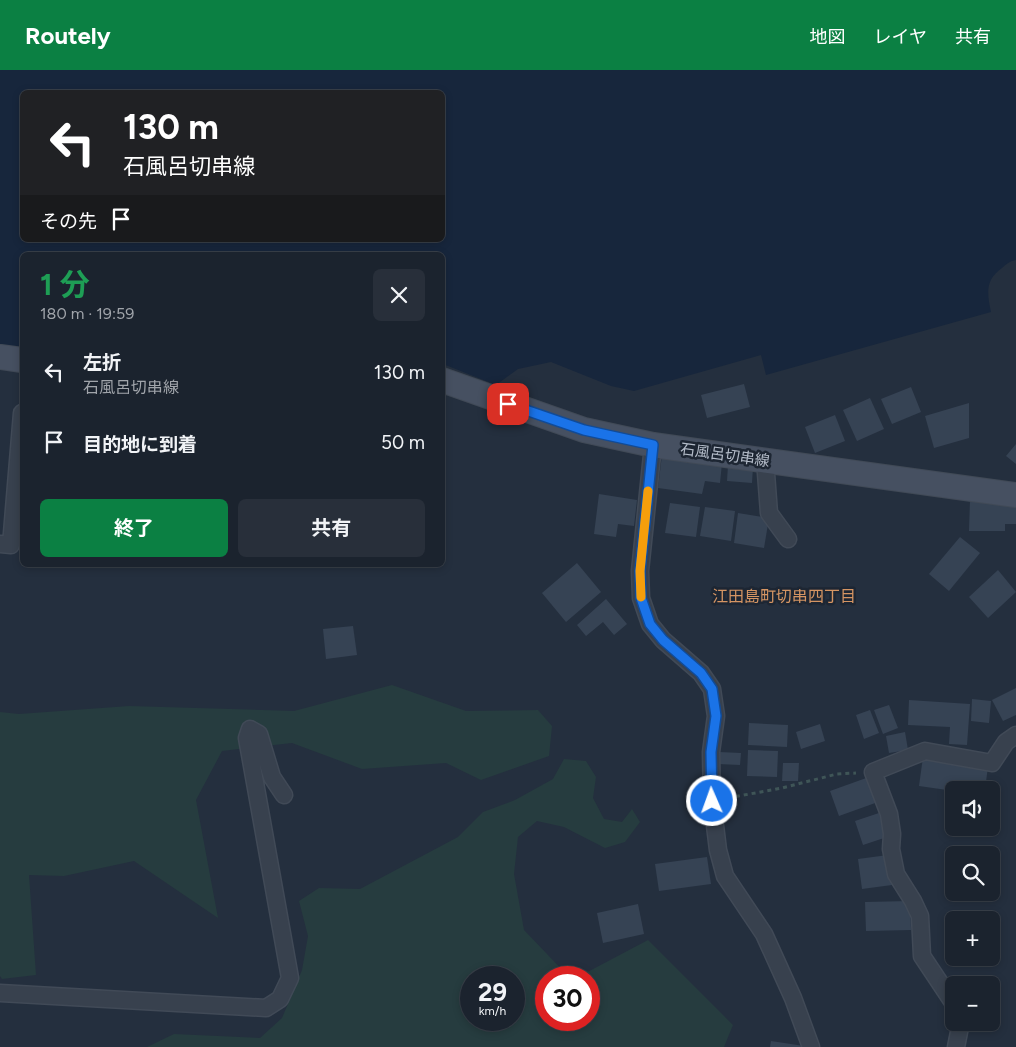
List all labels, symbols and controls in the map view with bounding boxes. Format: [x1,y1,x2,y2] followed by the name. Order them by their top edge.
[25,21,111,50] text: Routely
[810,26,846,48] text: 地図
[874,26,927,48] text: レイヤ
[955,26,991,48] text: 共有
[123,106,219,148] text: 130 m
[40,110,105,175] icon: left
[123,153,255,180] text: 石風呂切串線
[107,205,135,233] icon: arrive
[40,210,97,233] text: その先
[40,266,90,303] text: 1 分
[373,269,425,321] button: close
[40,304,134,323] text: 180 m · 19:59
[83,351,121,374] text: 左折
[40,358,68,386] icon: left
[374,361,425,384] text: 130 m
[83,378,179,397] text: 石風呂切串線
[487,383,529,425] pin
[494,390,522,418] icon: arrive
[40,428,68,456] icon: arrive
[381,431,425,454] text: 50 m
[83,433,197,456] text: 目的地に到着
[679,440,771,470] street label: 石風呂切串線
[40,499,228,557] button: 終了
[238,499,425,557] button: 共有
[712,587,856,606] district label: 江田島町切串四丁目
[685,774,737,826] position arrow
[945,781,1000,1031] map controls
[945,781,1000,836] button: sound
[945,846,1000,901] button: search
[945,911,1000,966] button: +
[535,966,600,1031] speed limit sign: 30
[945,976,1000,1031] button: −
[478,977,507,1007] text: 29
[479,1004,506,1018] text: km/h

